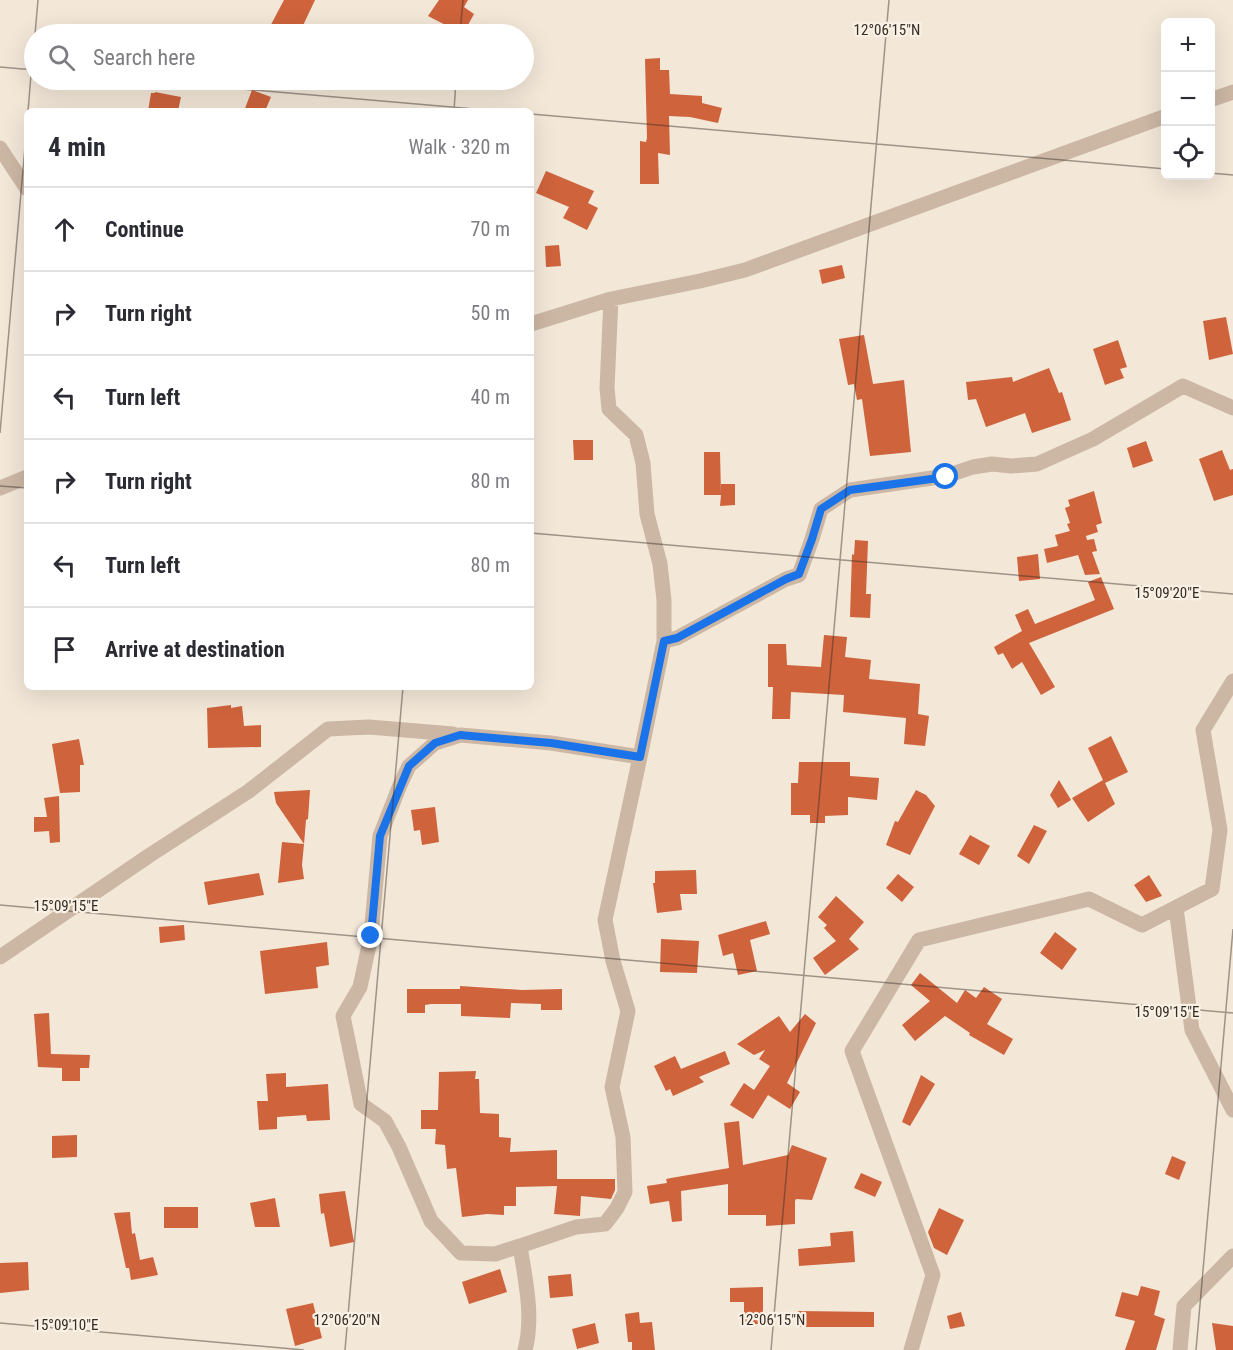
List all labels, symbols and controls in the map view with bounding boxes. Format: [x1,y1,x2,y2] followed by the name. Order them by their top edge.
[1161,18,1215,180] map controls
[1161,18,1215,72] button: +
[854,21,920,39] text: 12°06'15"N
[24,24,534,90] search box
[45,41,78,74] icon: search
[93,45,195,70] text: Search here
[1161,72,1215,126] button: −
[1161,126,1215,180] button: locate
[48,132,106,162] text: 4 min
[409,135,510,159] text: Walk · 320 m
[48,213,81,246] icon: ahead
[105,217,184,242] text: Continue
[471,217,510,241] text: 70 m
[48,297,81,330] icon: right
[105,301,192,326] text: Turn right
[471,301,510,325] text: 50 m
[48,381,81,414] icon: left
[105,385,180,410] text: Turn left
[471,385,510,409] text: 40 m
[932,463,958,489] route start
[48,465,81,498] icon: right
[105,469,192,494] text: Turn right
[471,469,510,493] text: 80 m
[48,549,81,582] icon: left
[105,553,180,578] text: Turn left
[471,553,510,577] text: 80 m
[1135,584,1199,602] text: 15°09'20"E
[48,633,81,666] icon: arrive
[105,637,285,662] text: Arrive at destination
[34,897,98,915] text: 15°09'15"E
[357,922,383,948] route end
[1135,1003,1199,1021] text: 15°09'15"E
[314,1311,380,1329] text: 12°06'20"N
[739,1311,805,1329] text: 12°06'15"N
[34,1316,98,1334] text: 15°09'10"E

